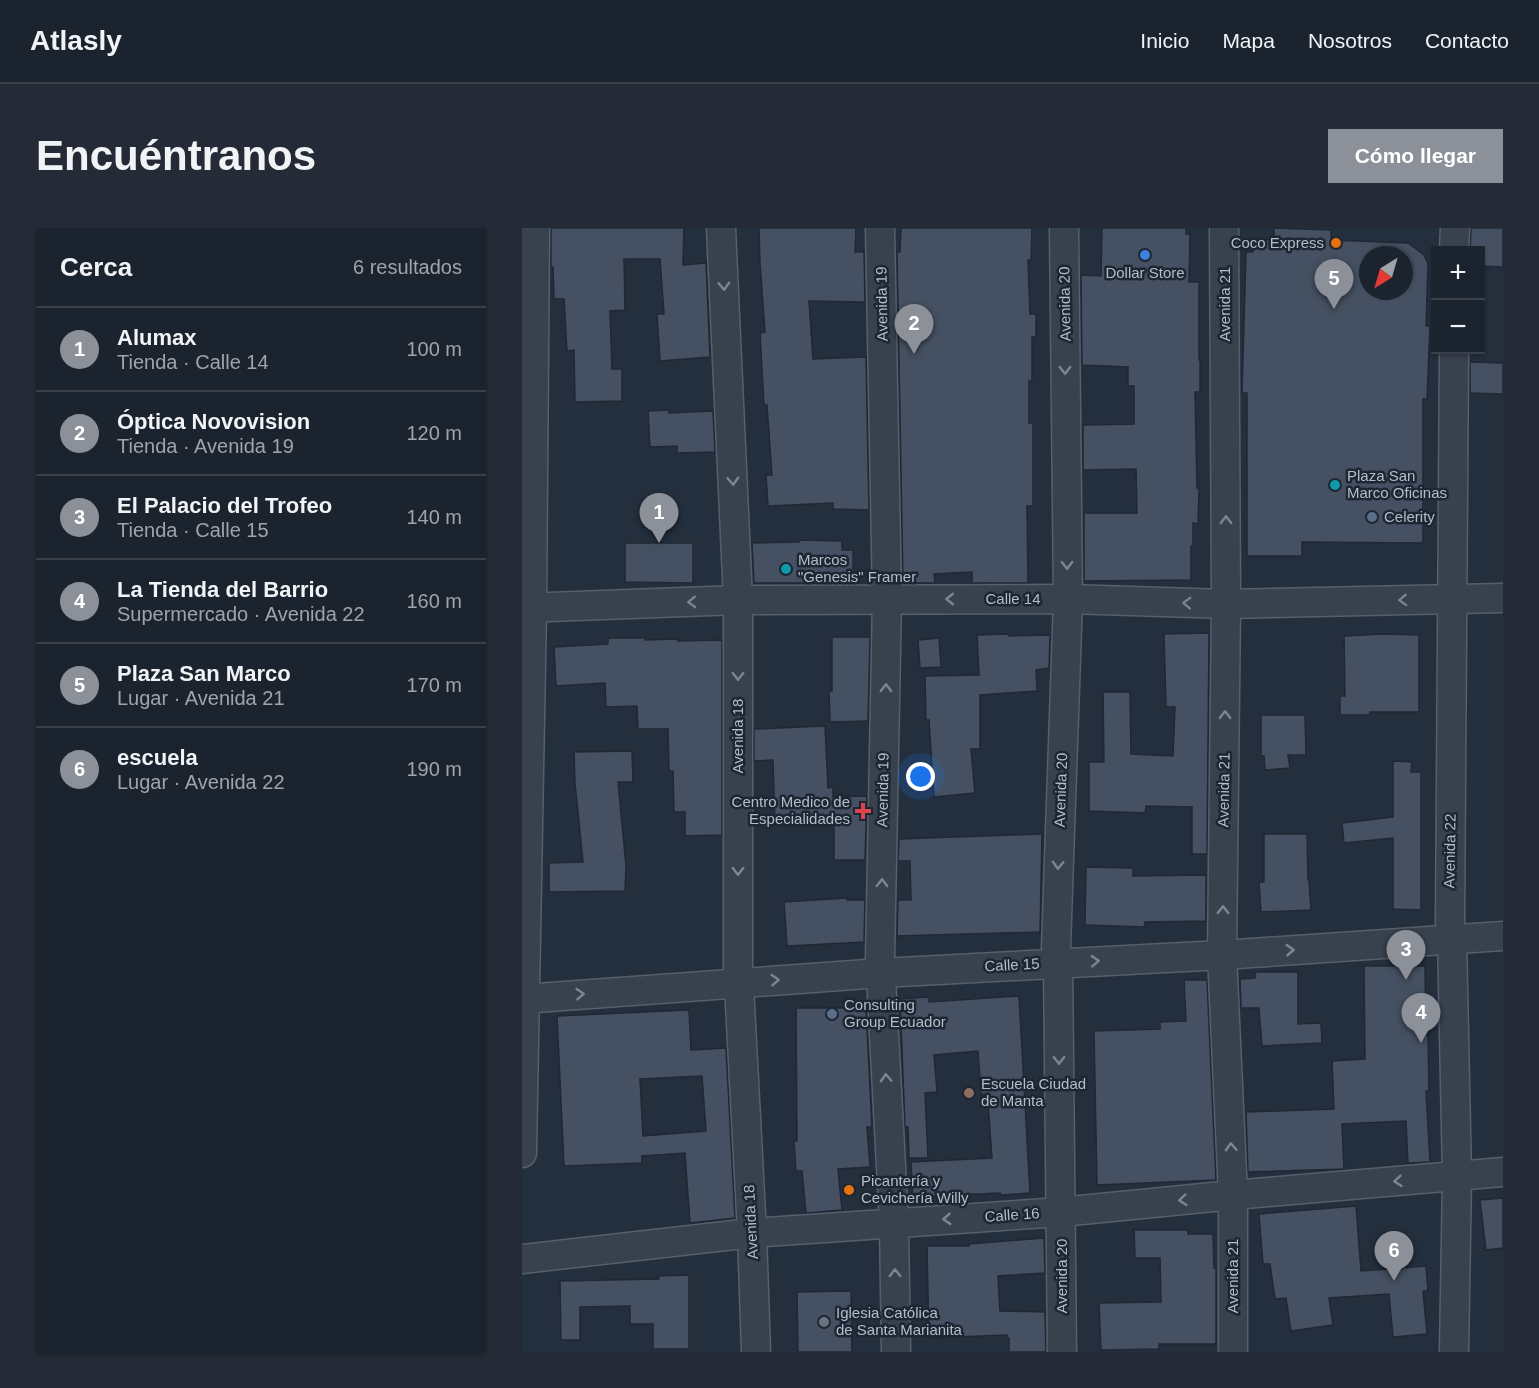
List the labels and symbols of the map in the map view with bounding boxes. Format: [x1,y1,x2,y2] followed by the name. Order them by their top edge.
[1231,234,1324,251] place label: Coco Express
[1329,236,1343,250] marker: Coco Express
[1359,246,1413,300] north arrow
[1138,248,1152,262] marker: Dollar Store
[1314,260,1354,309] pin: 5
[1105,264,1185,281] place label: Dollar Store
[872,266,891,342] street label: Avenida 19
[1055,266,1074,342] street label: Avenida 20
[1216,267,1233,341] street label: Avenida 21
[717,282,730,291] one-way arrow
[894,304,934,354] pin: 2
[1059,366,1072,375] one-way arrow
[1347,467,1447,501] place label: Plaza San Marco Oficinas
[726,477,739,486] one-way arrow
[1328,478,1342,492] marker: Plaza San Marco Oficinas
[640,494,678,543] pin: 1
[1384,508,1435,525] place label: Celerity
[1365,510,1379,524] marker: Celerity
[1220,515,1232,524] one-way arrow
[798,551,916,585] place label: Marcos "Genesis" Framer
[1061,561,1073,570] one-way arrow
[779,562,793,576] marker: Marcos "Genesis" Framer
[985,590,1041,607] street label: Calle 14
[945,593,954,605] one-way arrow
[1398,594,1407,607] one-way arrow
[687,595,696,608] one-way arrow
[1182,597,1191,609] one-way arrow
[732,672,744,681] one-way arrow
[879,683,892,692] one-way arrow
[729,699,746,773] street label: Avenida 18
[1219,710,1231,719] one-way arrow
[873,752,892,828] street label: Avenida 19
[1051,752,1070,828] street label: Avenida 20
[1214,752,1233,828] street label: Avenida 21
[906,762,935,791] your location
[732,793,850,827] place label: Centro Medico de Especialidades
[854,802,872,820] marker: Centro Medico de Especialidades
[1440,813,1459,889] street label: Avenida 22
[1052,861,1065,870] one-way arrow
[732,867,744,876] one-way arrow
[875,878,888,887] one-way arrow
[1217,905,1229,914] one-way arrow
[1386,930,1426,980] pin: 3
[1285,944,1294,957] one-way arrow
[984,955,1040,974] street label: Calle 15
[1091,955,1100,968] one-way arrow
[770,974,779,987] one-way arrow
[576,988,585,1001] one-way arrow
[1402,994,1440,1043] pin: 4
[844,996,946,1030] place label: Consulting Group Ecuador
[825,1007,839,1021] marker: Consulting Group Ecuador
[1053,1056,1065,1065] one-way arrow
[880,1073,893,1082] one-way arrow
[981,1075,1086,1109] place label: Escuela Ciudad de Manta
[962,1086,976,1100] marker: Escuela Ciudad de Manta
[1224,1142,1237,1151] one-way arrow
[861,1172,969,1206] place label: Picantería y Cevichería Willy
[1394,1174,1403,1187] one-way arrow
[842,1183,856,1197] marker: Picantería y Cevichería Willy
[740,1184,761,1260] street label: Avenida 18
[1179,1193,1188,1206] one-way arrow
[984,1204,1040,1225] street label: Calle 16
[942,1213,951,1226] one-way arrow
[1374,1232,1414,1281] pin: 6
[1053,1239,1070,1313] street label: Avenida 20
[1224,1239,1241,1313] street label: Avenida 21
[888,1268,901,1277] one-way arrow
[836,1304,963,1338] place label: Iglesia Católica de Santa Marianita
[817,1315,831,1329] marker: Iglesia Católica de Santa Marianita

